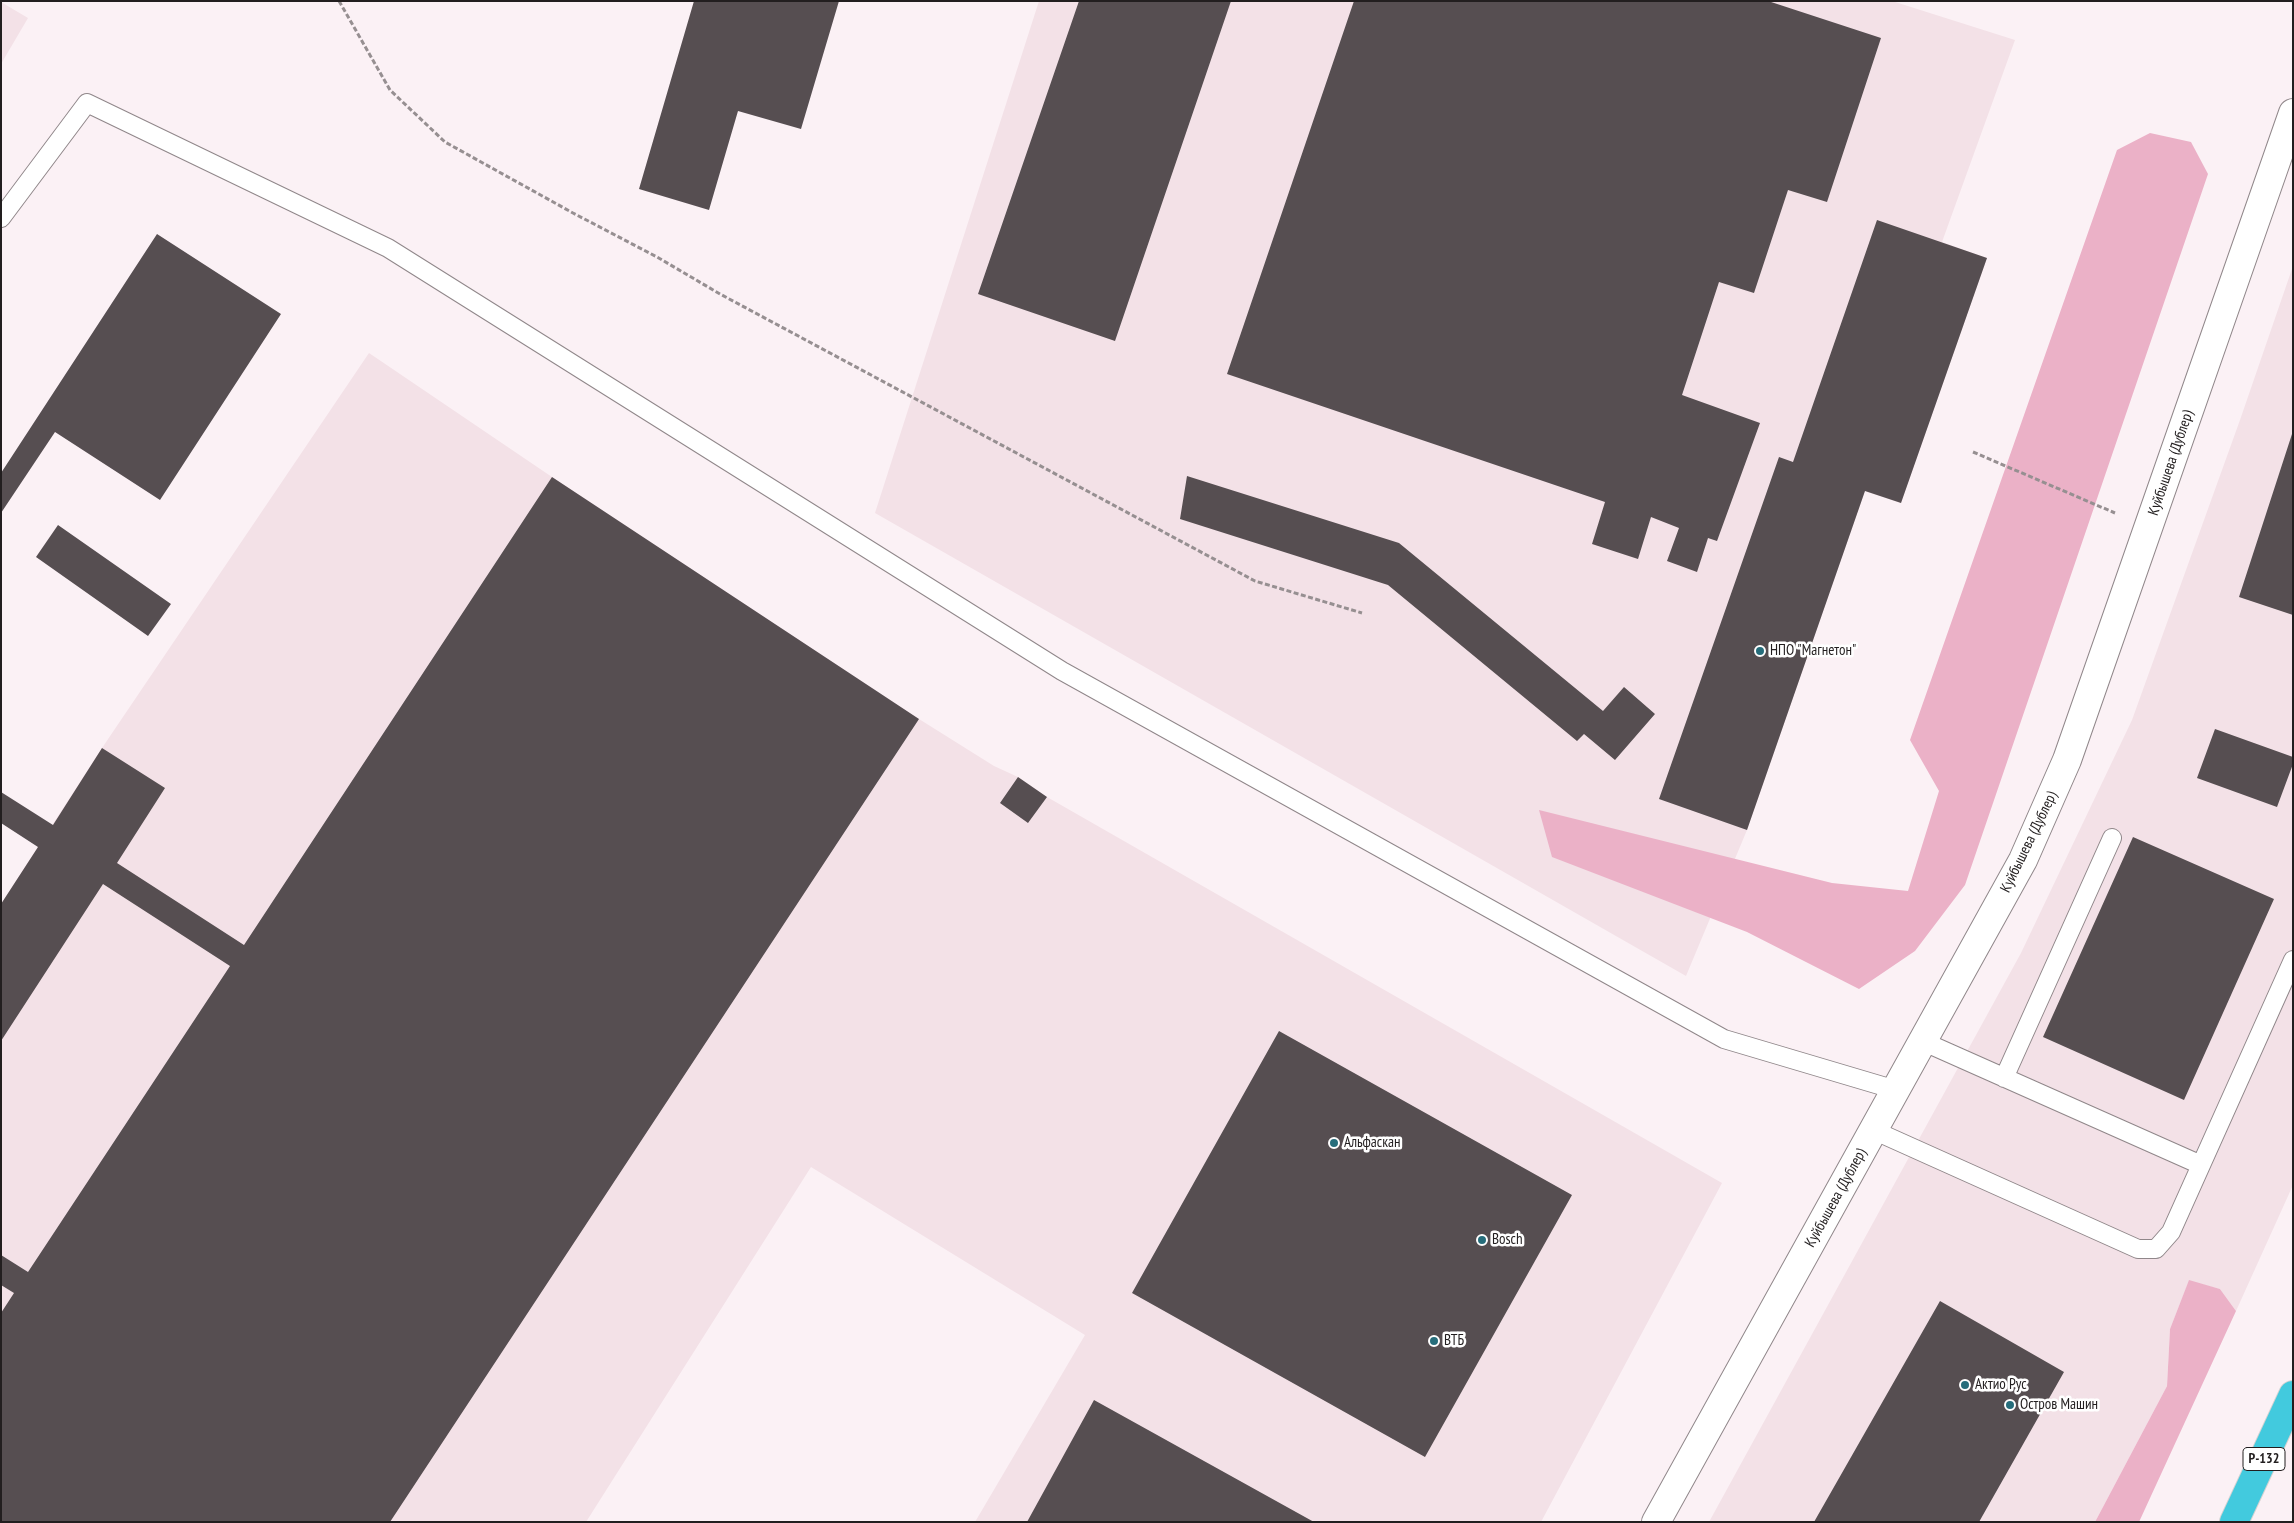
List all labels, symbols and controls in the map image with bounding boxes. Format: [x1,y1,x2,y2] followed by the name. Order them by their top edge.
[2145,408,2197,518] street label: Куйбышева (Дублер)
[1770,642,1856,660] place label: НПО "Магнетон"
[1754,645,1766,657] marker: НПО "Магнетон"
[1997,789,2061,895] street label: Куйбышева (Дублер)
[1344,1134,1401,1152] place label: Альфаскан
[1328,1137,1340,1149] marker: Альфаскан
[1801,1145,1871,1251] street label: Куйбышева (Дублер)
[1492,1231,1523,1249] place label: Bosch
[1476,1234,1488,1246] marker: Bosch
[1444,1332,1464,1350] place label: ВТБ
[1428,1335,1440,1347] marker: ВТБ
[1975,1376,2027,1394] place label: Актио Рус
[1959,1379,1971,1391] marker: Актио Рус
[2020,1396,2098,1414] place label: Остров Машин
[2004,1399,2016,1411] marker: Остров Машин
[2243,1448,2285,1470] road number: Р-132

